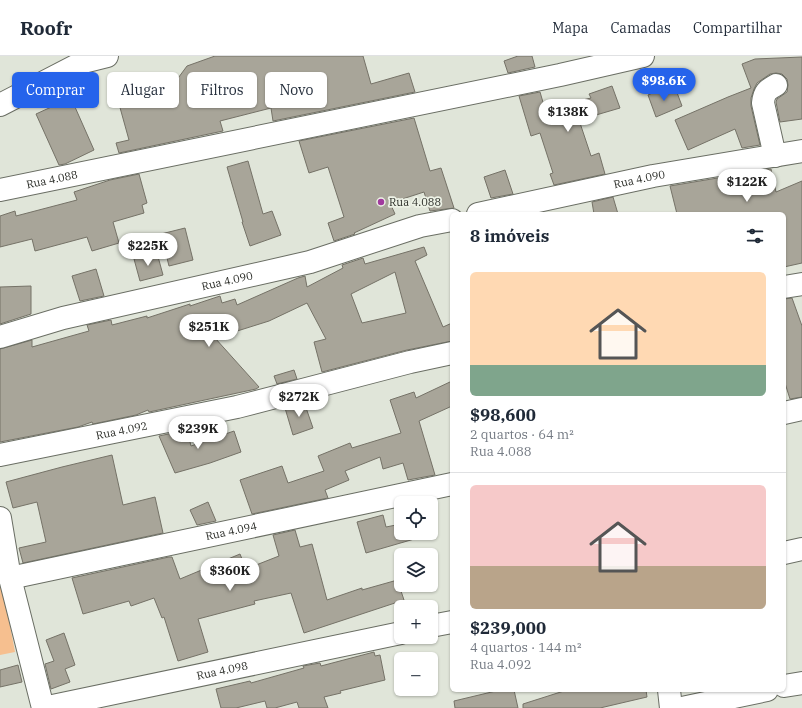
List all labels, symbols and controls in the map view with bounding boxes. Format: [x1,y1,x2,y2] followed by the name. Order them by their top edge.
[20,16,72,40] text: Roofr
[552,19,588,37] text: Mapa
[610,19,671,37] text: Camadas
[693,19,782,37] text: Compartilhar
[631,68,697,102] pin: $98.6K
[12,72,99,108] chip: Comprar
[107,72,179,108] chip: Alugar
[187,72,257,108] chip: Filtros
[265,72,327,108] chip: Novo
[642,72,686,89] text: $98.6K
[540,99,596,133] pin: $138K
[547,103,589,120] text: $138K
[25,167,79,191] street label: Rua 4.088
[612,167,666,191] street label: Rua 4.090
[719,169,775,203] pin: $122K
[726,173,768,190] text: $122K
[389,195,441,209] place label: Rua 4.088
[376,197,386,207] marker: Rua 4.088
[470,225,549,247] text: 8 imóveis
[744,225,766,247] icon: filters
[120,233,176,267] pin: $225K
[127,237,169,254] text: $225K
[200,268,254,293] street label: Rua 4.090
[582,298,654,370] icon: home
[181,314,237,348] pin: $251K
[188,318,230,335] text: $251K
[271,384,327,418] pin: $272K
[278,388,320,405] text: $272K
[470,404,536,426] text: $98,600
[170,416,226,450] pin: $239K
[95,418,148,442] street label: Rua 4.092
[177,420,219,437] text: $239K
[470,426,574,443] text: 2 quartos · 64 m²
[470,443,532,460] text: Rua 4.088
[394,496,438,696] map controls
[394,496,438,540] button: locate
[582,511,654,583] icon: home
[204,519,258,543] street label: Rua 4.094
[394,548,438,592] button: layers
[202,558,258,592] pin: $360K
[209,562,251,579] text: $360K
[394,600,438,644] button: +
[470,617,546,639] text: $239,000
[470,639,581,656] text: 4 quartos · 144 m²
[394,652,438,696] button: −
[470,656,532,673] text: Rua 4.092
[195,658,249,683] street label: Rua 4.098

